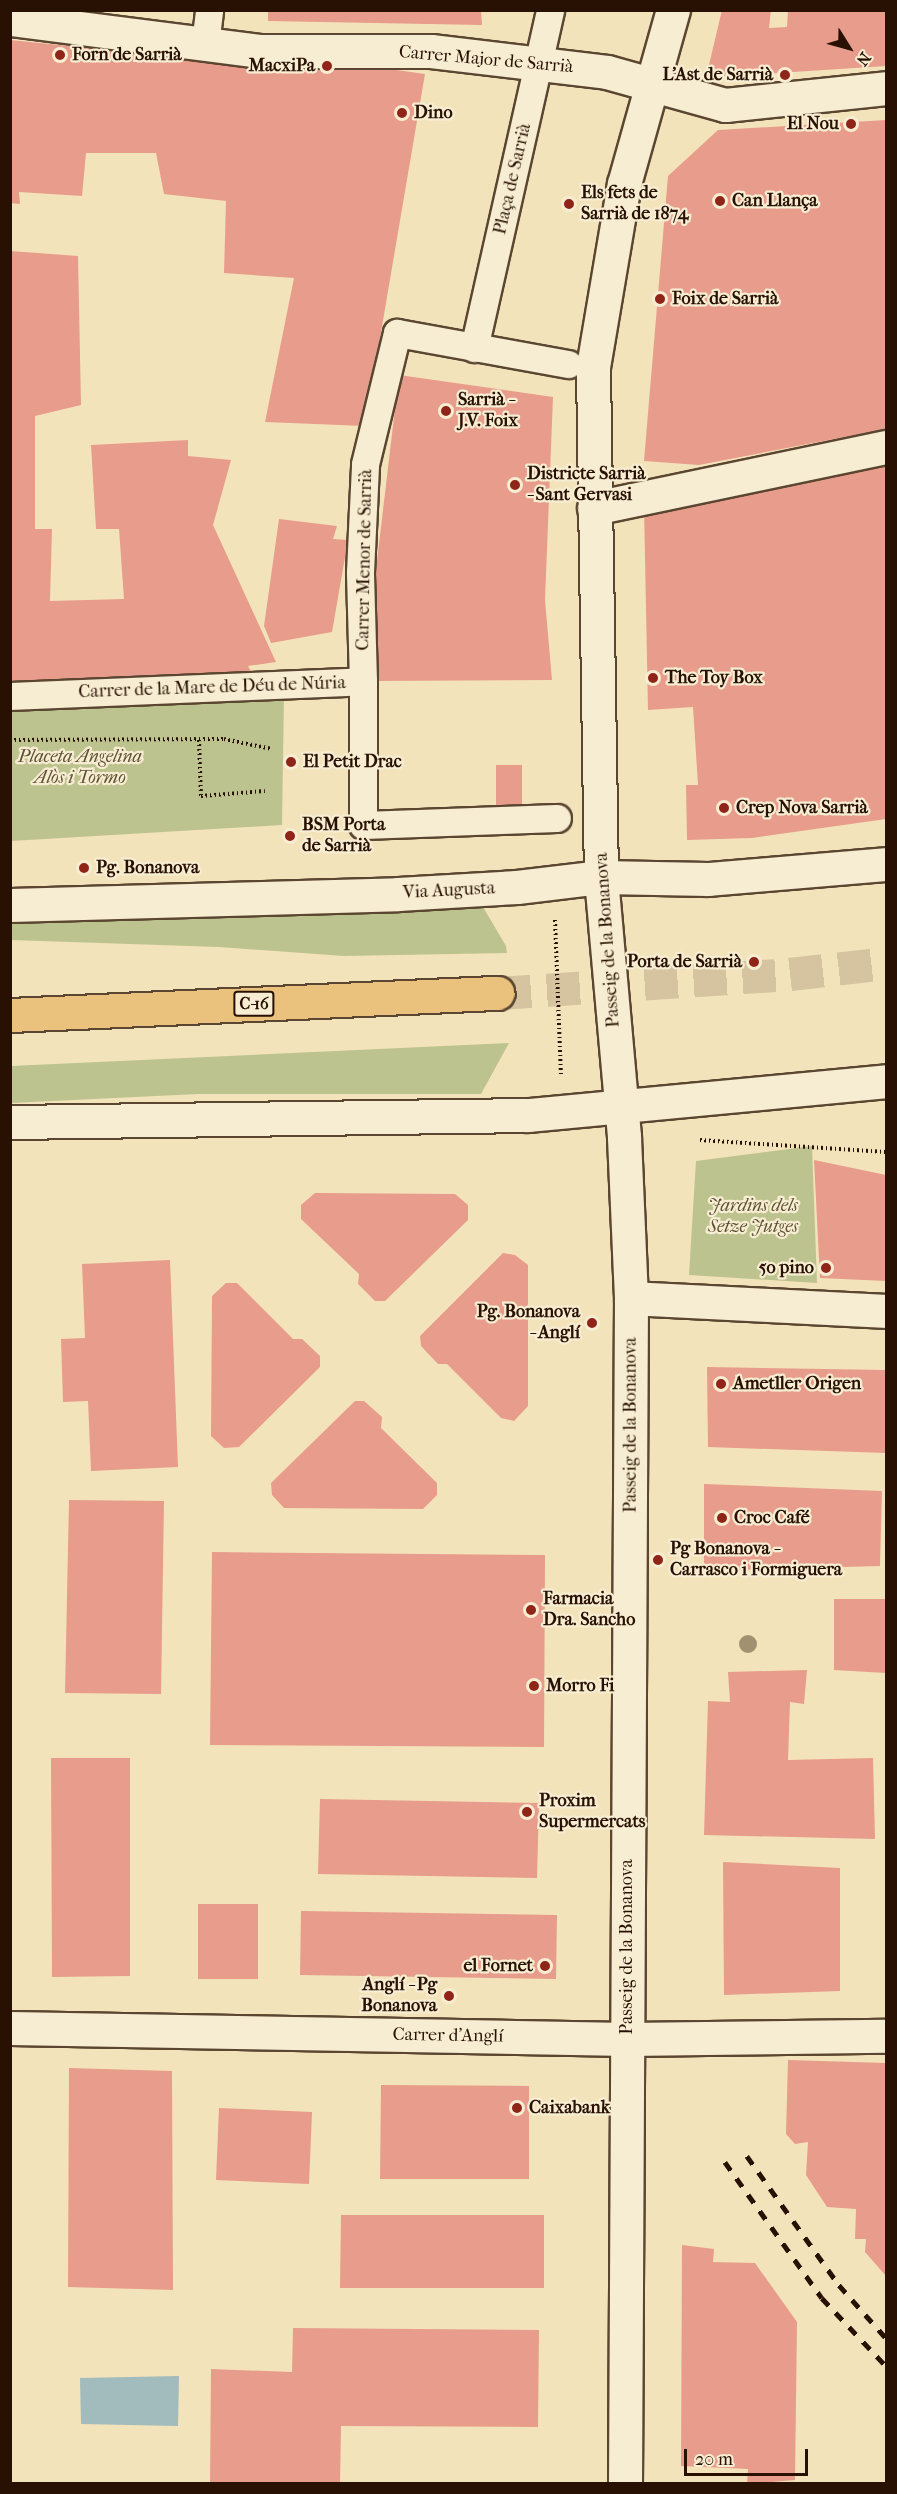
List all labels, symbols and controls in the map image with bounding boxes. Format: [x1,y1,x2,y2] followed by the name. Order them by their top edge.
[819,18,879,78] north arrow
[398,42,574,78] street label: Carrer Major de Sarrià
[72,44,182,66] place label: Forn de Sarrià
[53,48,67,62] marker: Forn de Sarrià
[853,49,875,70] text: N
[249,55,315,77] place label: MacxiPa
[320,59,334,73] marker: MacxiPa
[662,64,773,86] place label: L'Ast de Sarrià
[778,68,792,82] marker: L'Ast de Sarrià
[414,102,453,124] place label: Dino
[395,106,409,120] marker: Dino
[787,113,839,135] place label: El Nou
[844,117,858,131] marker: El Nou
[490,121,536,237] street label: Plaça de Sarrià
[581,183,688,226] place label: Els fets de Sarrià de 1874
[732,190,818,212] place label: Can Llança
[713,194,727,208] marker: Can Llança
[562,197,576,211] marker: Els fets de Sarrià de 1874
[672,288,778,310] place label: Foix de Sarrià
[653,292,667,306] marker: Foix de Sarrià
[458,390,518,432] place label: Sarrià - J.V. Foix
[439,404,453,418] marker: Sarrià - J.V. Foix
[527,464,646,506] place label: Districte Sarrià - Sant Gervasi
[353,469,377,651] street label: Carrer Menor de Sarrià
[508,478,522,492] marker: Districte Sarrià - Sant Gervasi
[665,667,763,689] place label: The Toy Box
[646,671,660,685] marker: The Toy Box
[78,673,346,703] street label: Carrer de la Mare de Déu de Núria
[18,747,142,789] park label: Placeta Angelina Alòs i Tormo
[303,751,402,773] place label: El Petit Drac
[284,755,298,769] marker: El Petit Drac
[736,797,868,819] place label: Crep Nova Sarrià
[717,801,731,815] marker: Crep Nova Sarrià
[302,815,385,858] place label: BSM Porta de Sarrià
[283,829,297,843] marker: BSM Porta de Sarrià
[591,852,625,1028] street label: Passeig de la Bonanova
[96,857,199,879] place label: Pg. Bonanova
[77,861,91,875] marker: Pg. Bonanova
[402,878,496,904] street label: Via Augusta
[627,951,742,973] place label: Porta de Sarrià
[747,955,761,969] marker: Porta de Sarrià
[233,991,275,1017] road number: C-16
[708,1196,798,1238] park label: Jardins dels Setze Jutges
[759,1257,814,1279] place label: 5o pino
[819,1261,833,1275] marker: 5o pino
[477,1302,580,1344] place label: Pg. Bonanova - Anglí
[585,1316,599,1330] marker: Pg. Bonanova - Anglí
[620,1337,642,1513] street label: Passeig de la Bonanova
[733,1373,861,1395] place label: Ametller Origen
[714,1377,728,1391] marker: Ametller Origen
[734,1507,810,1529] place label: Croc Café
[715,1511,729,1525] marker: Croc Café
[670,1539,842,1582] place label: Pg Bonanova - Carrasco i Formiguera
[651,1553,665,1567] marker: Pg Bonanova - Carrasco i Formiguera
[543,1589,635,1632] place label: Farmacia Dra. Sancho
[524,1603,538,1617] marker: Farmacia Dra. Sancho
[546,1675,614,1697] place label: Morro Fi
[527,1679,541,1693] marker: Morro Fi
[539,1791,645,1834] place label: Proxim Supermercats
[520,1805,534,1819] marker: Proxim Supermercats
[616,1859,638,2035] street label: Passeig de la Bonanova
[463,1955,533,1977] place label: el Fornet
[538,1959,552,1973] marker: el Fornet
[361,1975,437,2018] place label: Anglí - Pg Bonanova
[442,1989,456,2003] marker: Anglí - Pg Bonanova
[392,2024,504,2048] street label: Carrer d'Anglí
[529,2097,610,2119] place label: Caixabank
[510,2101,524,2115] marker: Caixabank
[687,2437,812,2475] scale bar
[695,2449,733,2470] text: 20 m

